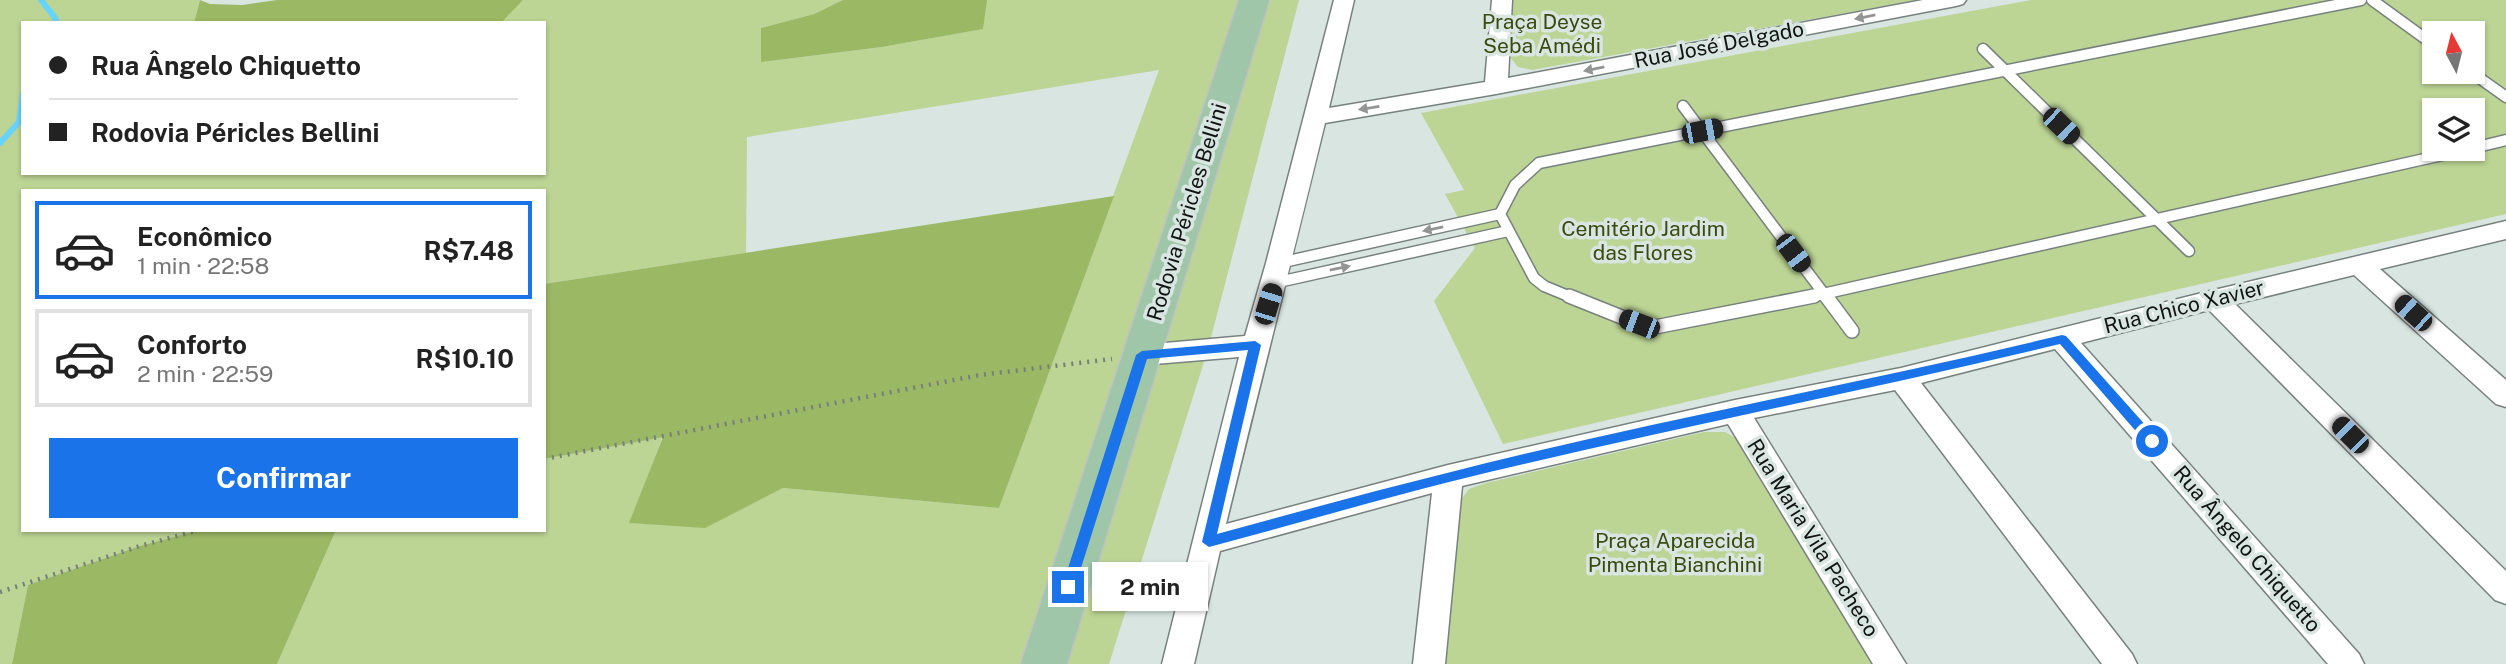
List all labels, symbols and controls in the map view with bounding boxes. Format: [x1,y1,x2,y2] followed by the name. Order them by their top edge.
[1482,9,1602,58] park label: Praça Deyse Seba Amédi
[1854,12,1876,23] one-way arrow
[1632,16,1806,73] street label: Rua José Delgado
[2422,21,2485,84] north arrow
[2422,21,2485,161] map controls
[91,50,361,81] text: Rua Ângelo Chiquetto
[1582,63,1604,74] one-way arrow
[2422,98,2485,161] button: layers
[1141,100,1232,324] street label: Rodovia Péricles Bellini
[1358,103,1380,114] one-way arrow
[2039,104,2084,148] car
[91,117,379,148] text: Rodovia Péricles Bellini
[1680,117,1725,145] car
[1561,216,1725,265] park label: Cemitério Jardim das Flores
[53,219,116,282] icon: car
[137,221,272,252] text: Econômico
[1422,223,1444,234] one-way arrow
[1772,230,1815,276] car
[423,235,514,266] text: R$7.48
[137,252,270,279] text: 1 min · 22:58
[1329,262,1351,273] one-way arrow
[2101,274,2267,339] street label: Rua Chico Xavier
[1252,281,1285,327] car
[2391,291,2436,335] car
[1616,307,1663,341] car
[53,327,116,390] icon: car
[137,329,247,360] text: Conforto
[415,343,514,374] text: R$10.10
[137,360,273,387] text: 2 min · 22:59
[2328,413,2373,457] car
[2136,425,2168,457] route start
[1742,434,1885,641] street label: Rua Maria Vila Pacheco
[49,438,518,518] button: Confirmar
[2168,460,2326,637] street label: Rua Ângelo Chiquetto
[1588,528,1762,577] park label: Praça Aparecida Pimenta Bianchini
[1092,562,1208,612] callout: 2 min
[1052,571,1084,603] route end
[1120,573,1180,600] text: 2 min

